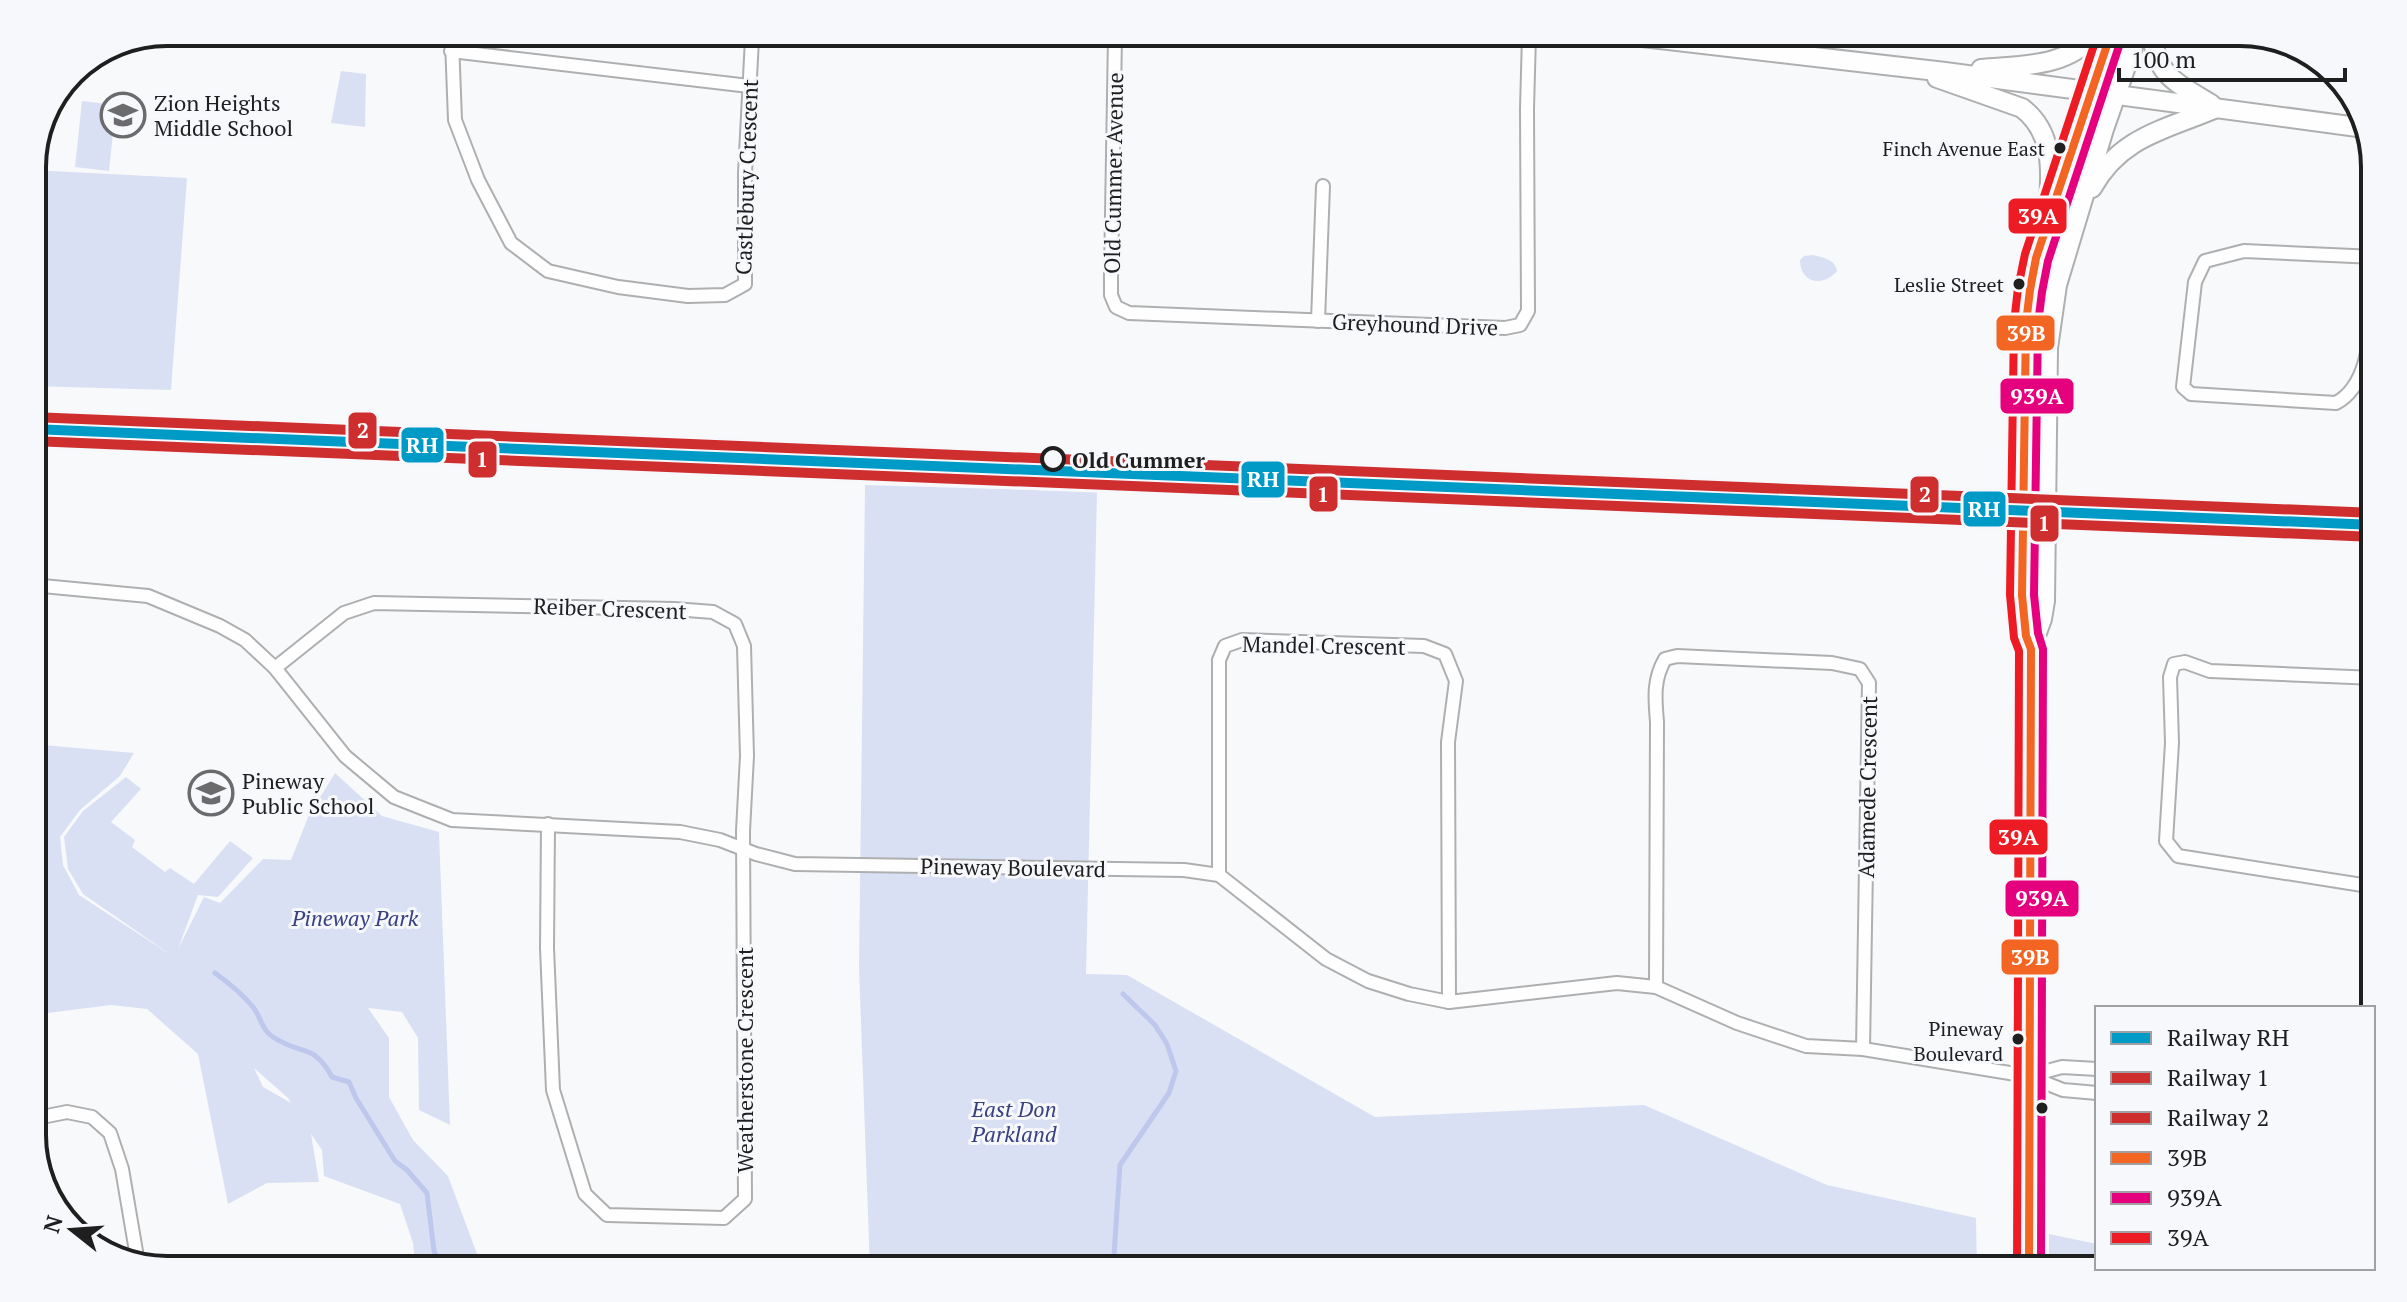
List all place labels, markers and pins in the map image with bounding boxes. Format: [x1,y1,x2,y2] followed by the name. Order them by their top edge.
[154,88,293,142] place label: Zion Heights Middle School
[99,91,147,139] school or university icon: Zion Heights Middle School
[1883,135,2046,162] place label: Finch Avenue East
[2052,140,2068,156] marker: Finch Avenue East
[1894,271,2005,298] place label: Leslie Street
[2011,276,2027,292] marker: Leslie Street
[1072,445,1206,474] place label: Old Cummer
[1041,447,1065,471] marker: Old Cummer
[242,766,374,820] place label: Pineway Public School
[187,769,235,817] school or university icon: Pineway Public School
[1913,1015,2004,1067] place label: Pineway Boulevard
[2010,1031,2026,1047] marker: Pineway Boulevard
[2034,1100,2050,1116] unlabelled marker

